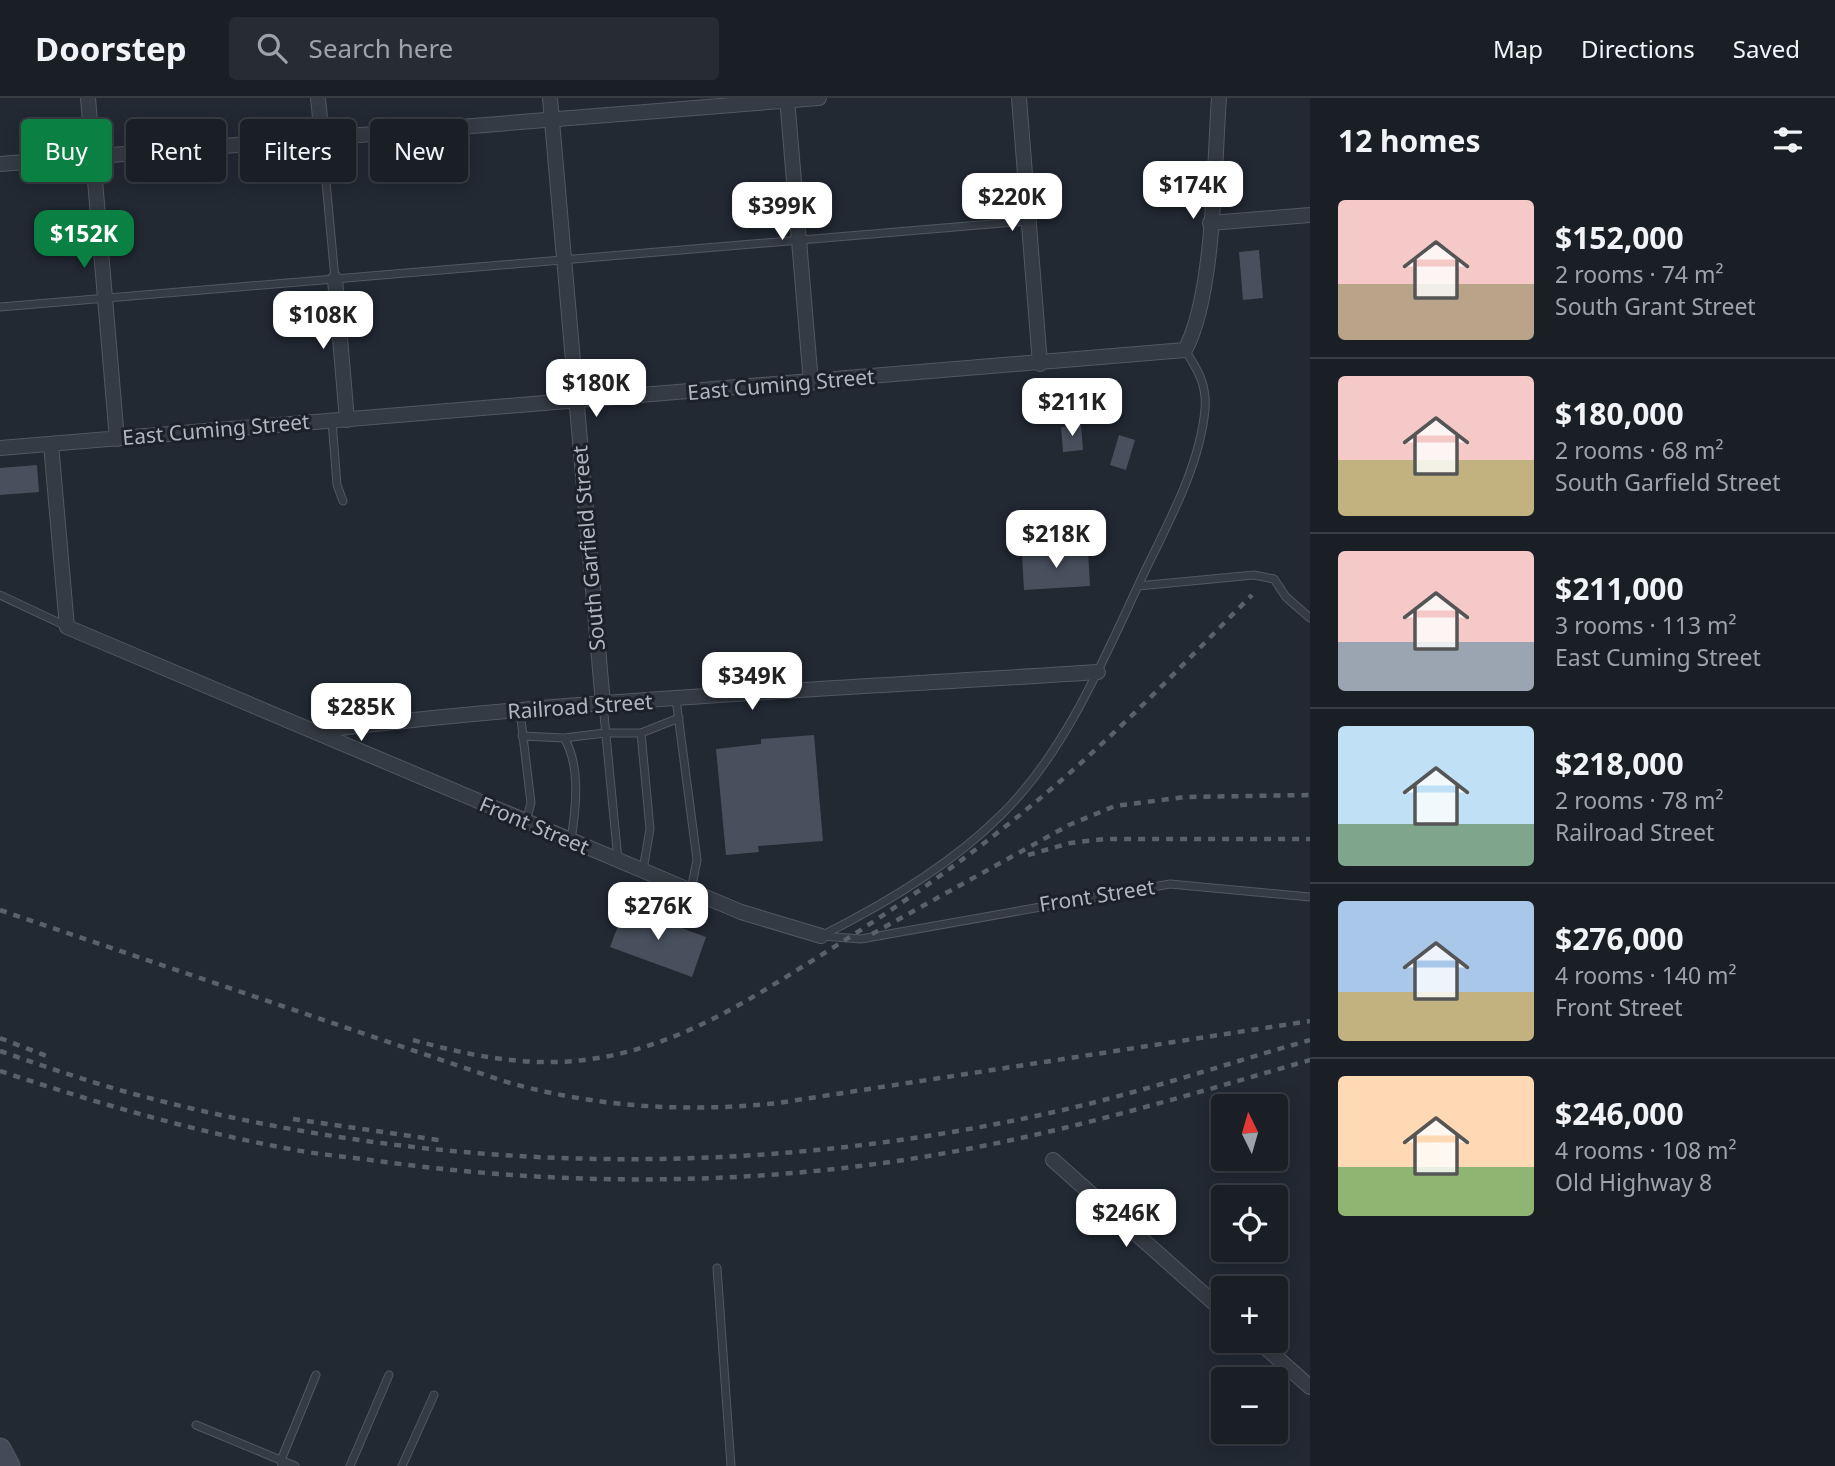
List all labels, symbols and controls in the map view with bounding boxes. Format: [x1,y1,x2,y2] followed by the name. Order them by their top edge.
[229,17,719,80] search box
[35,26,187,71] text: Doorstep
[253,29,291,67] icon: search
[309,30,453,66] text: Search here
[1493,32,1543,65] text: Map
[1581,32,1695,65] text: Directions
[1733,32,1800,65] text: Saved
[21,119,112,182] chip: Buy
[126,119,226,182] chip: Rent
[240,119,356,182] chip: Filters
[370,119,468,182] chip: New
[1338,120,1481,161] text: 12 homes
[1769,121,1807,159] icon: filters
[1144,162,1242,221] pin: $174K
[1159,168,1227,200] text: $174K
[963,174,1061,233] pin: $220K
[978,180,1046,212] text: $220K
[733,183,831,242] pin: $399K
[748,189,816,221] text: $399K
[35,211,133,270] pin: $152K
[50,217,118,249] text: $152K
[1555,217,1684,258] text: $152,000
[1394,228,1478,312] icon: home
[1555,258,1724,290] text: 2 rooms · 74 m²
[1555,290,1756,322] text: South Grant Street
[274,292,372,351] pin: $108K
[289,298,357,330] text: $108K
[547,360,645,419] pin: $180K
[686,362,876,406] street label: East Cuming Street
[562,366,630,398] text: $180K
[1023,378,1121,438] pin: $211K
[1038,385,1106,417] text: $211K
[1555,393,1684,434] text: $180,000
[1394,404,1478,488] icon: home
[121,407,311,451] street label: East Cuming Street
[1555,434,1724,466] text: 2 rooms · 68 m²
[565,444,611,652] street label: South Garfield Street
[1555,466,1781,498] text: South Garfield Street
[1007,510,1105,570] pin: $218K
[1022,517,1090,549] text: $218K
[1555,568,1684,609] text: $211,000
[1394,579,1478,663] icon: home
[1555,609,1737,641] text: 3 rooms · 113 m²
[1555,641,1761,673] text: East Cuming Street
[703,652,801,712] pin: $349K
[718,659,786,691] text: $349K
[312,684,410,743] pin: $285K
[506,687,654,725] street label: Railroad Street
[327,690,395,722] text: $285K
[1555,743,1684,784] text: $218,000
[1394,754,1478,838] icon: home
[1555,784,1724,816] text: 2 rooms · 78 m²
[475,789,594,861] street label: Front Street
[1555,816,1714,848] text: Railroad Street
[1037,872,1157,918] street label: Front Street
[609,882,707,942] pin: $276K
[624,889,692,921] text: $276K
[1555,918,1684,959] text: $276,000
[1394,929,1478,1013] icon: home
[1555,959,1737,991] text: 4 rooms · 140 m²
[1555,991,1683,1023] text: Front Street
[1555,1093,1684,1134] text: $246,000
[1211,1094,1288,1171] north arrow
[1211,1094,1288,1444] map controls
[1394,1104,1478,1188] icon: home
[1555,1134,1737,1166] text: 4 rooms · 108 m²
[1555,1166,1712,1198] text: Old Highway 8
[1211,1185,1288,1262] button: locate
[1077,1190,1175,1249] pin: $246K
[1092,1196,1160,1228] text: $246K
[1211,1276,1288,1353] button: +
[1211,1367,1288,1444] button: −

